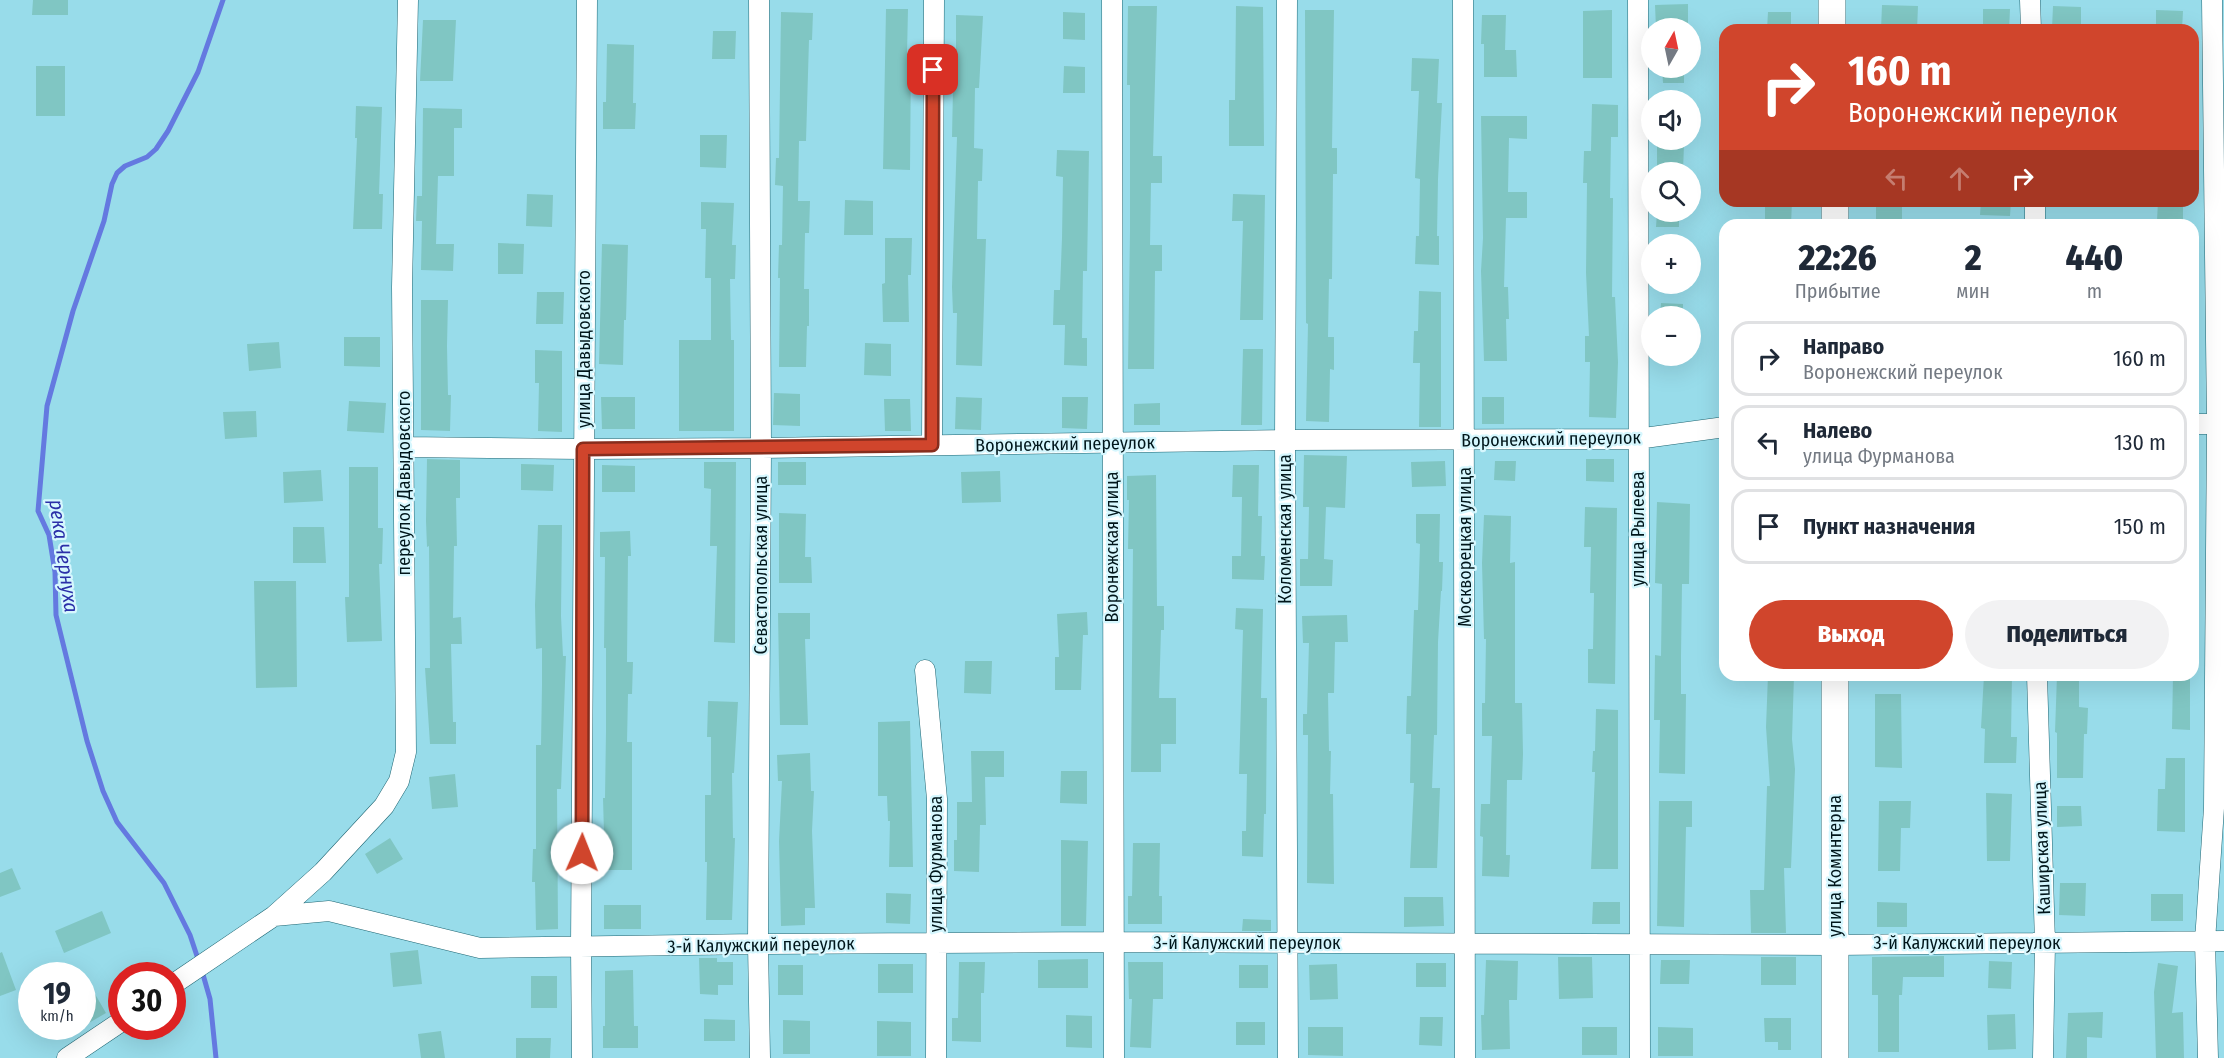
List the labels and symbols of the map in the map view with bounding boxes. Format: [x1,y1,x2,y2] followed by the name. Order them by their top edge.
[1641,18,1701,78] north arrow
[907,44,958,95] pin
[573,270,595,428] street label: улица Давыдовского
[393,391,415,575] street label: переулок Давыдовского
[1461,426,1642,452] street label: Воронежский переулок
[975,431,1156,457] street label: Воронежский переулок
[1274,454,1296,604] street label: Коломенская улица
[1454,467,1476,627] street label: Москворецкая улица
[1101,471,1123,622] street label: Воронежская улица
[1627,471,1649,587] street label: улица Рылеева
[750,475,772,654] street label: Севастопольская улица
[44,498,84,614] water label: река Чернуха
[2029,781,2055,915] street label: Каширская улица
[925,795,947,932] street label: улица Фурманова
[1824,795,1846,937] street label: улица Коминтерна
[550,821,614,885] position arrow
[667,932,855,958] street label: 3-й Калужский переулок
[1153,932,1341,954] street label: 3-й Калужский переулок
[1873,932,2061,954] street label: 3-й Калужский переулок
[108,962,186,1040] speed limit sign: 30

